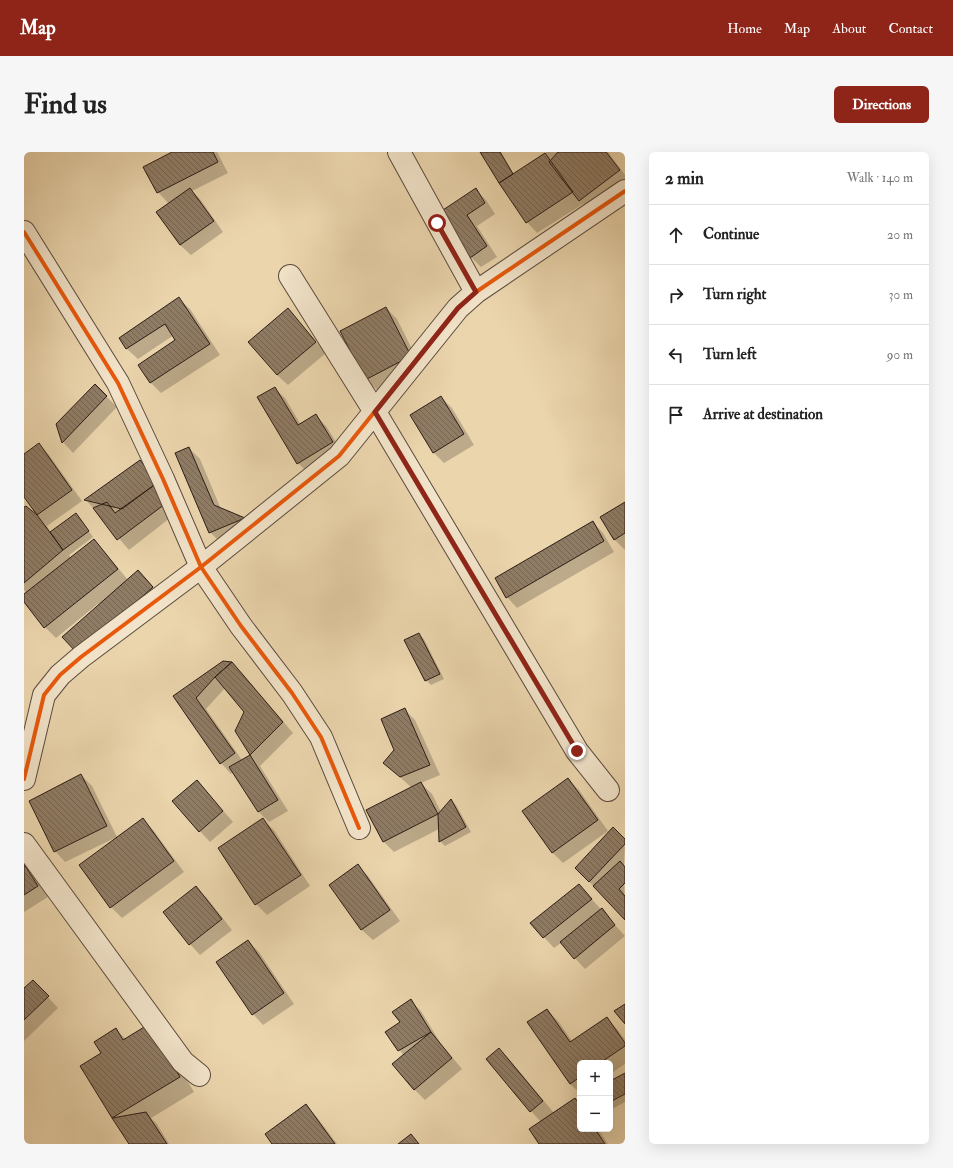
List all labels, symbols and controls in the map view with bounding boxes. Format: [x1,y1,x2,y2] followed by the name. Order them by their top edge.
[20,16,56,40] text: Map
[727,20,762,37] text: Home
[784,20,810,37] text: Map
[832,20,866,37] text: About
[888,20,933,37] text: Contact
[834,86,929,123] button: Directions
[24,87,107,122] text: Find us
[665,168,704,189] text: 2 min
[847,170,913,186] text: Walk · 140 m
[428,214,446,232] route start
[665,224,687,246] icon: ahead
[703,225,759,244] text: Continue
[887,227,913,243] text: 20 m
[665,284,687,306] icon: right
[703,285,766,304] text: Turn right
[889,287,913,303] text: 30 m
[665,344,687,366] icon: left
[703,345,757,364] text: Turn left
[887,347,913,363] text: 90 m
[665,404,687,426] icon: arrive
[703,405,823,424] text: Arrive at destination
[568,742,586,760] route end
[577,1060,613,1132] map controls
[577,1060,613,1096] button: +
[577,1096,613,1132] button: −

